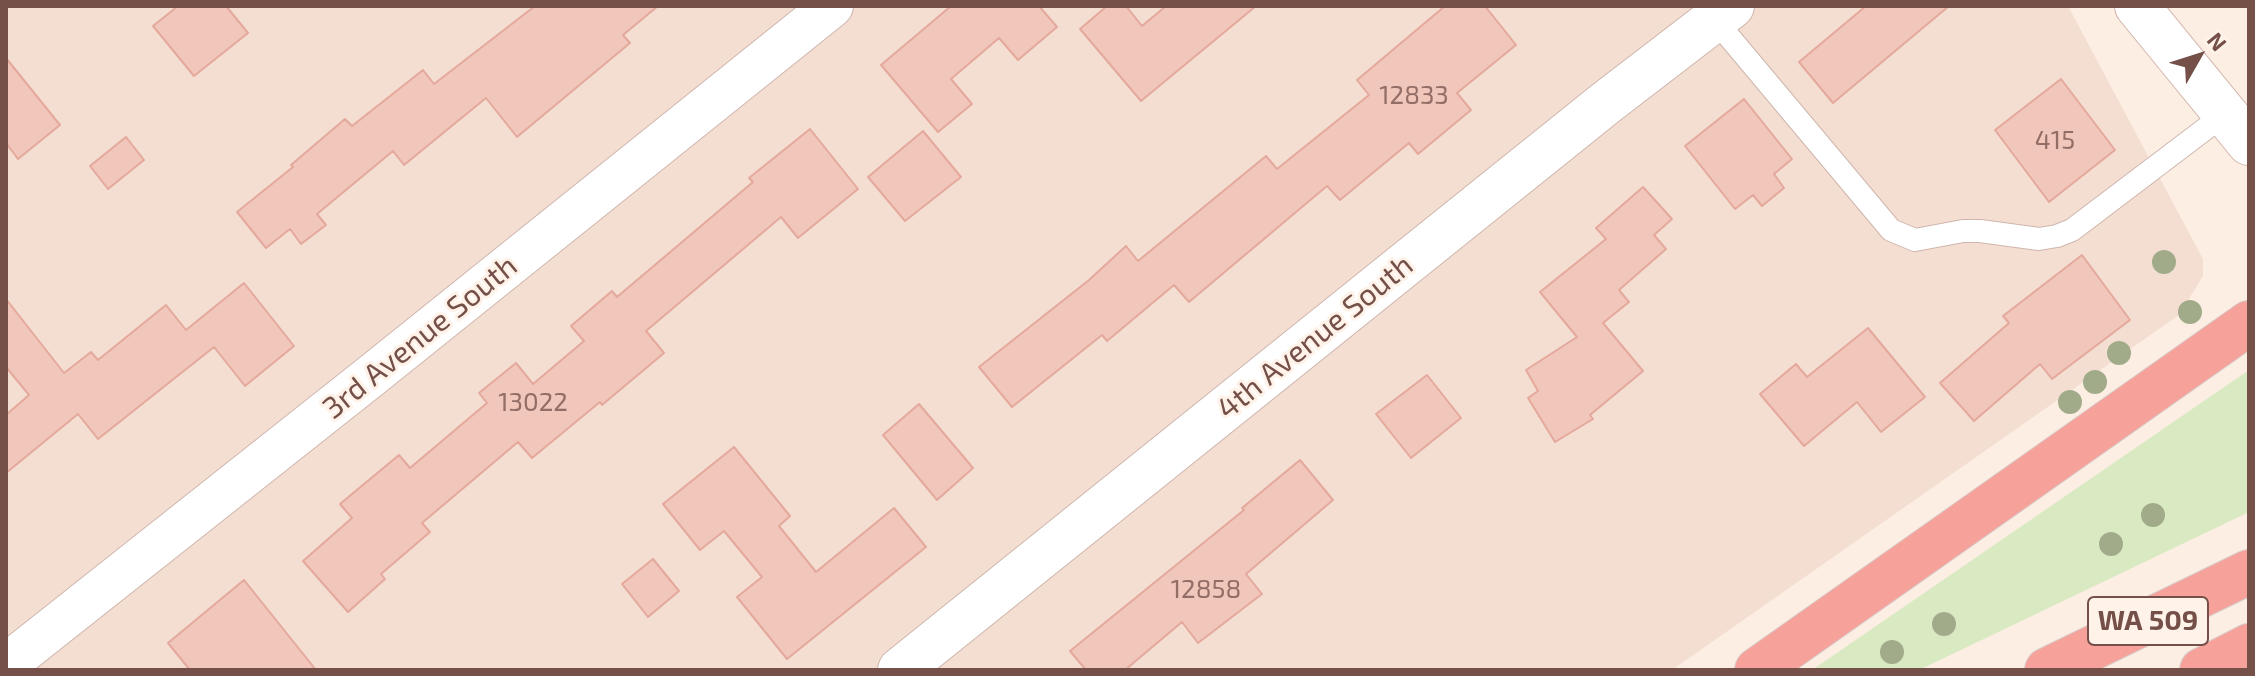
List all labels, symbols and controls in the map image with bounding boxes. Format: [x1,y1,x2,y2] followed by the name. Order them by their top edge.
[2159,16,2239,96] north arrow
[2203,27,2233,55] text: N
[1379,79,1449,111] house number: 12833
[2035,124,2075,156] house number: 415
[1210,247,1420,427] street label: 4th Avenue South
[316,248,524,426] street label: 3rd Avenue South
[498,386,568,418] house number: 13022
[1171,573,1241,605] house number: 12858
[2088,597,2208,645] road number: WA 509

